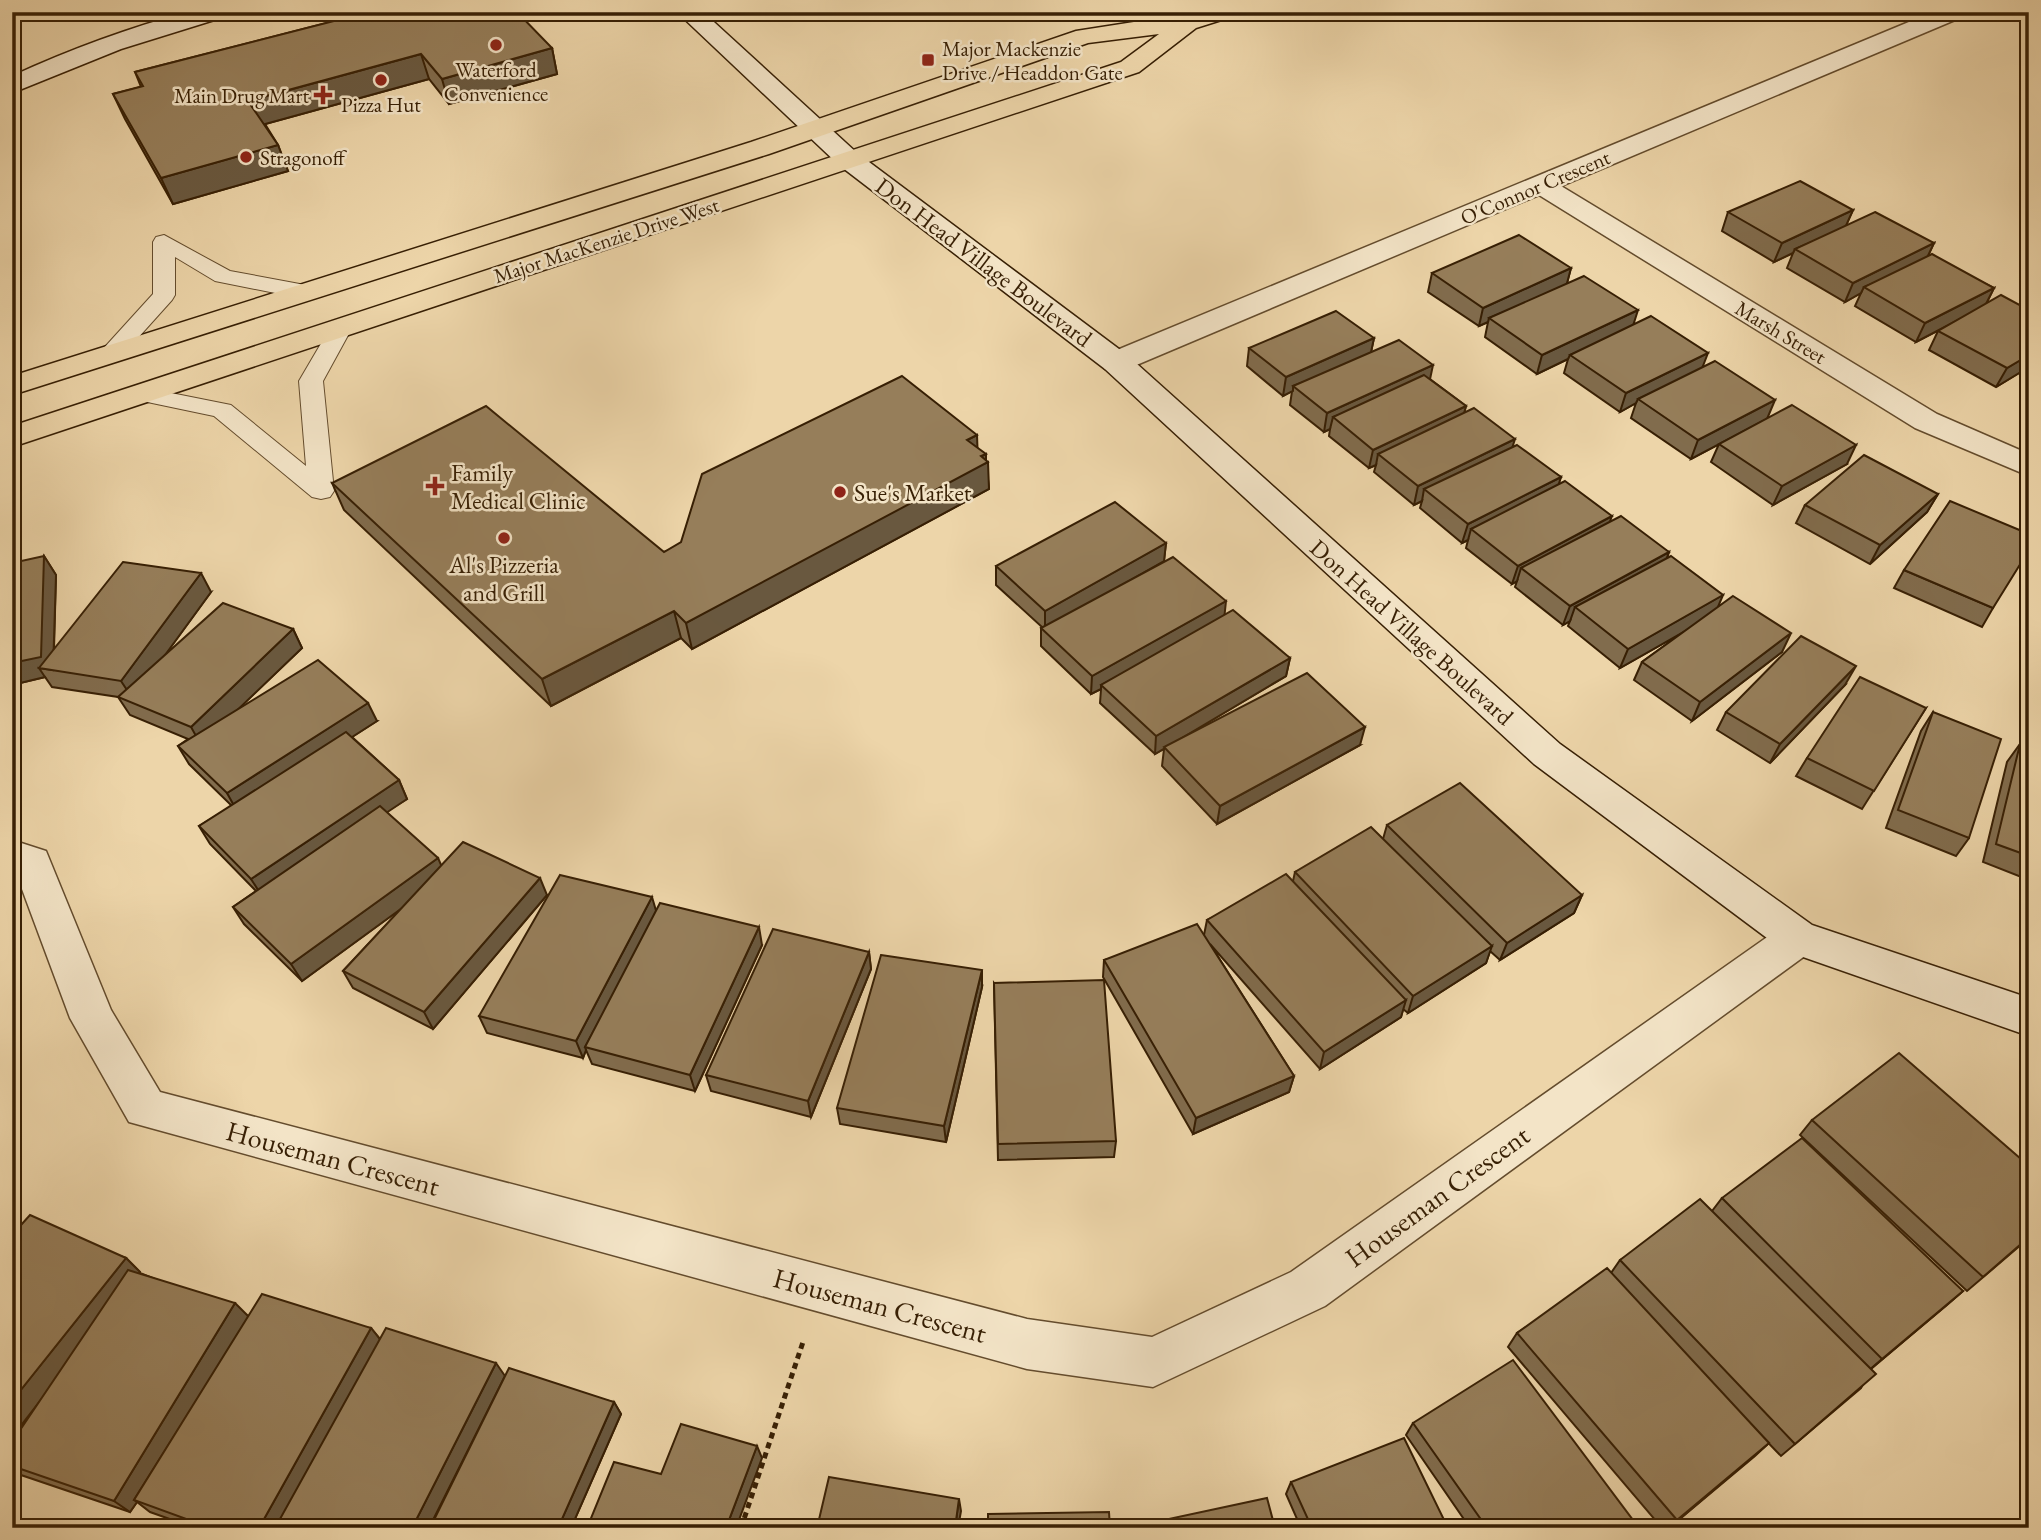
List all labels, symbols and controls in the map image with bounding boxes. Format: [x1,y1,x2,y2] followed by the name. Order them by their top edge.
[942,35,1123,86] place label: Major Mackenzie Drive / Headdon Gate
[488,37,504,53] marker: Waterford Convenience
[920,52,936,68] marker: Major Mackenzie Drive / Headdon Gate
[444,56,548,107] place label: Waterford Convenience
[373,72,389,88] marker: Pizza Hut
[174,82,309,109] place label: Main Drug Mart
[315,87,331,103] marker: Main Drug Mart
[341,91,421,118] place label: Pizza Hut
[1456,143,1614,231] street label: O'Connor Crescent
[260,144,348,171] place label: Stragonoff
[238,149,254,165] marker: Stragonoff
[869,170,1099,354] street label: Don Head Village Boulevard
[490,191,722,289] street label: Major MacKenzie Drive West
[1730,294,1832,370] street label: Marsh Street
[451,457,586,516] place label: Family Medical Clinic
[425,476,445,496] marker: Family Medical Clinic
[854,477,972,508] place label: Sue's Market
[832,484,848,500] marker: Sue's Market
[496,530,512,546] marker: Al's Pizzeria and Grill
[1304,532,1521,732] street label: Don Head Village Boulevard
[448,549,559,608] place label: Al's Pizzeria and Grill
[223,1112,444,1204] street label: Houseman Crescent
[1338,1117,1536,1275] street label: Houseman Crescent
[770,1259,991,1351] street label: Houseman Crescent

